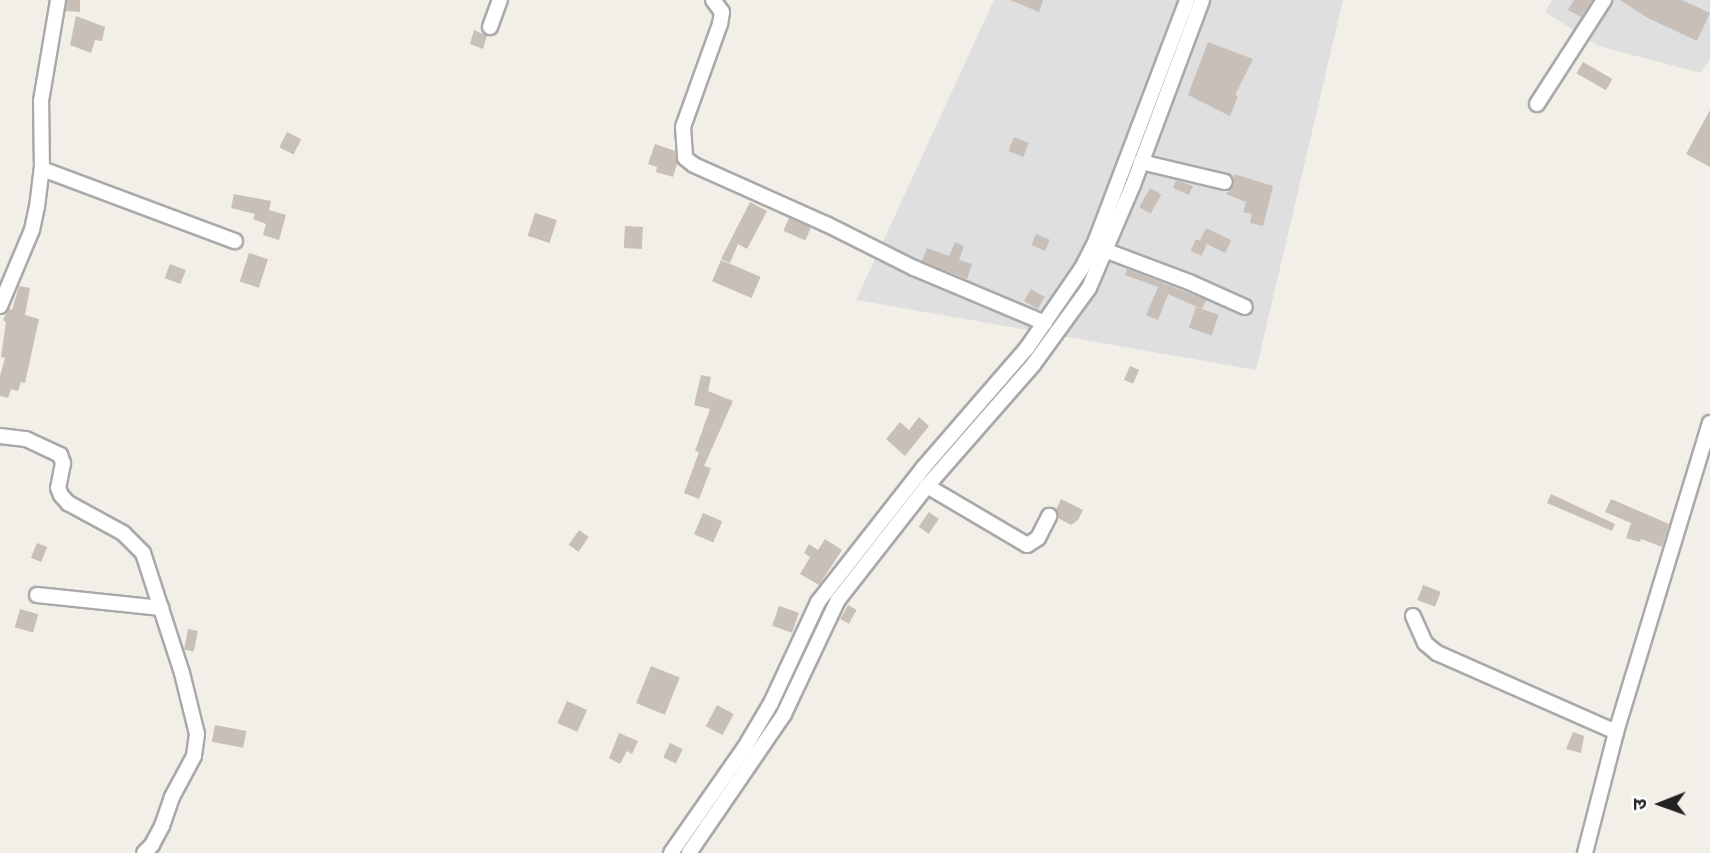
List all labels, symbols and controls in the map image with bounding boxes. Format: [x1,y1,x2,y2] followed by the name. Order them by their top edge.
[1626,769,1696,839] north arrow
[1628,799,1651,810] text: उ

